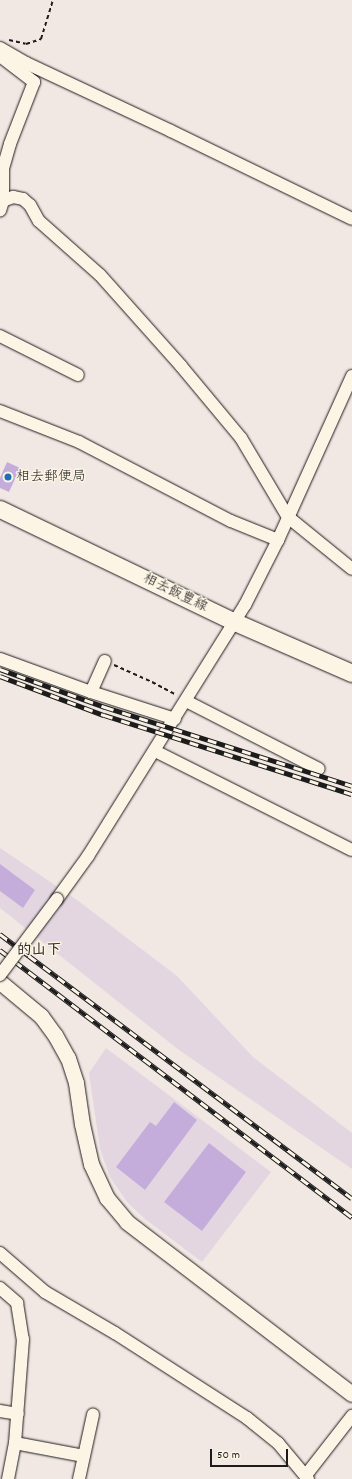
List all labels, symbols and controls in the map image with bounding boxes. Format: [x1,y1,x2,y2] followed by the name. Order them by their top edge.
[16,469,86,485] place label: 相去郵便局
[3,472,13,482] marker: 相去郵便局
[140,570,210,616] street label: 相去飯豊線
[17,943,61,961] district label: 的山下
[212,1441,290,1467] scale bar
[217,1447,240,1464] text: 50 m

